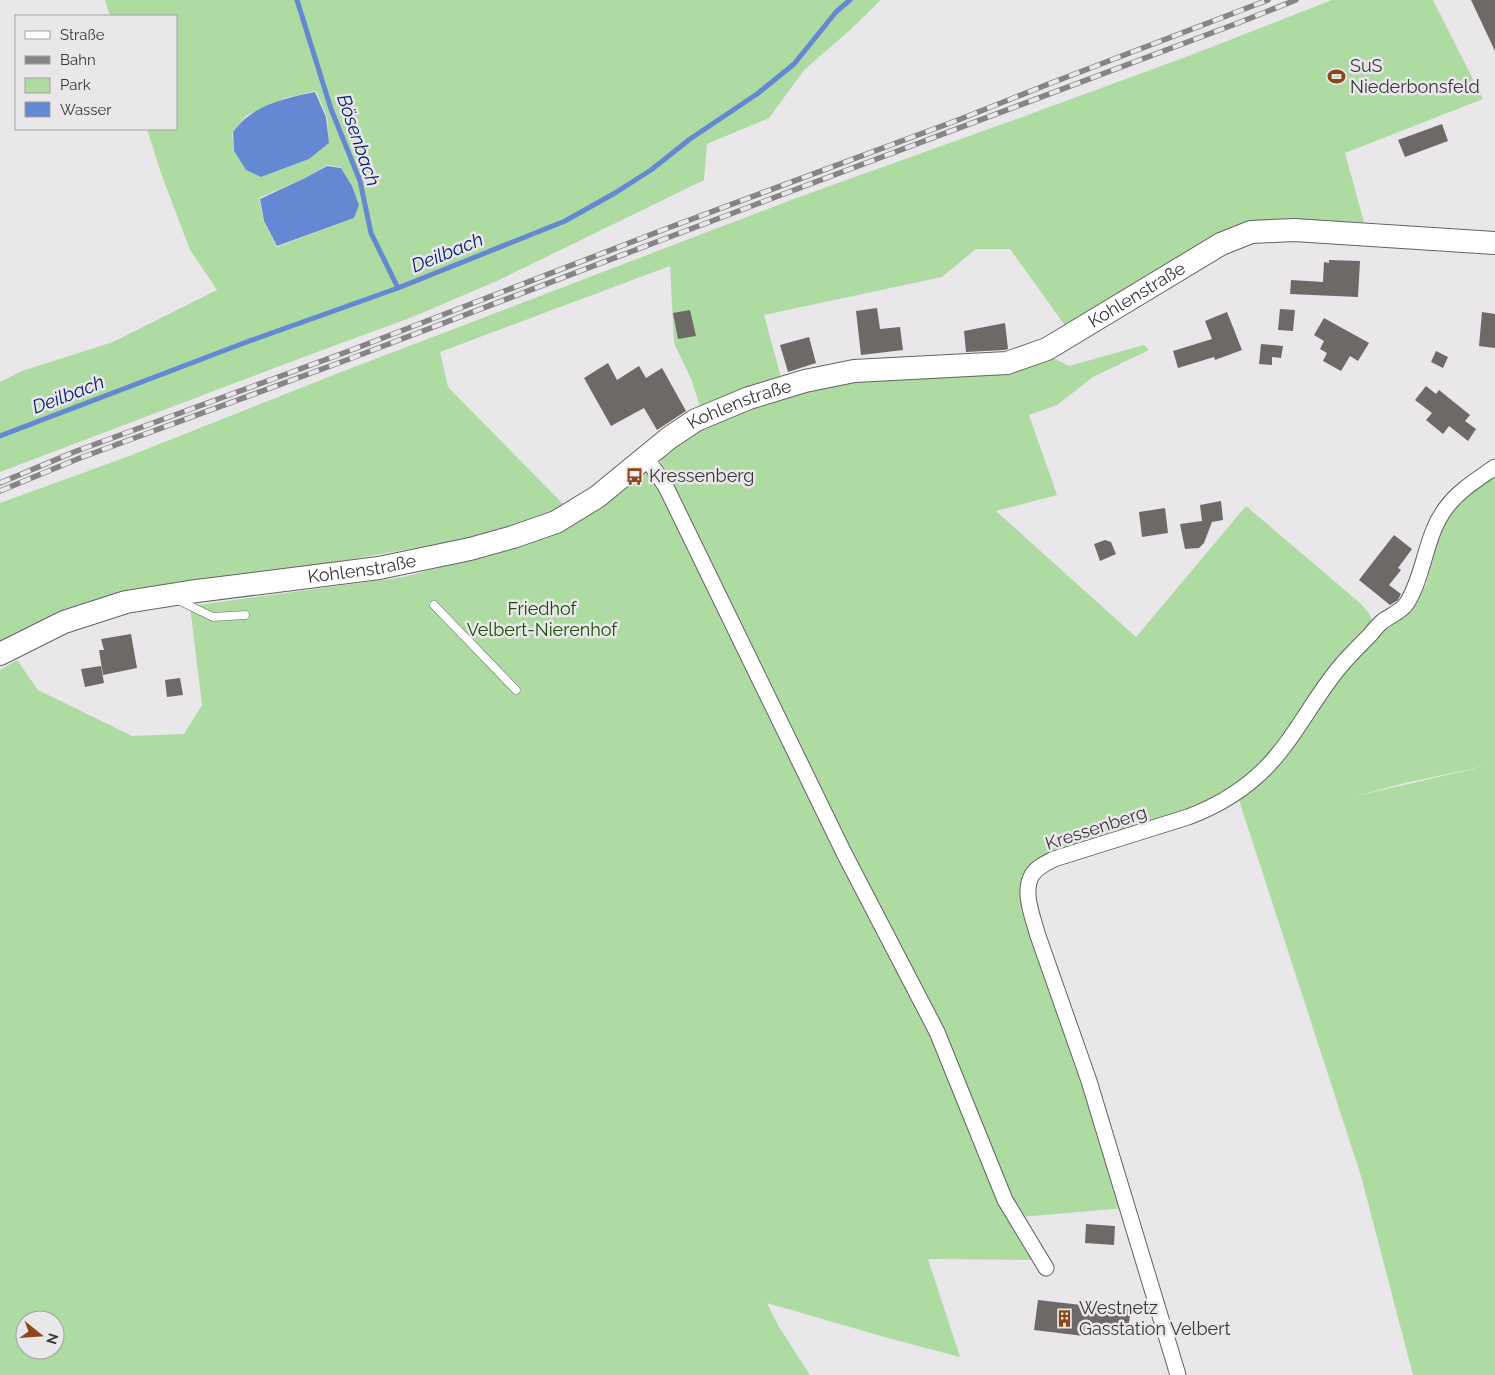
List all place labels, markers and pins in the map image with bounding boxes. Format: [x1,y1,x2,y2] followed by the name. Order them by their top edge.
[1350,55,1480,97] place label: SuS Niederbonsfeld
[1326,66,1346,86] sports icon: SuS Niederbonsfeld
[649,465,754,486] place label: Kressenberg
[625,466,645,486] bus stop icon: Kressenberg
[1079,1297,1231,1339] place label: Westnetz Gasstation Velbert
[1055,1308,1075,1328] building icon: Westnetz Gasstation Velbert

